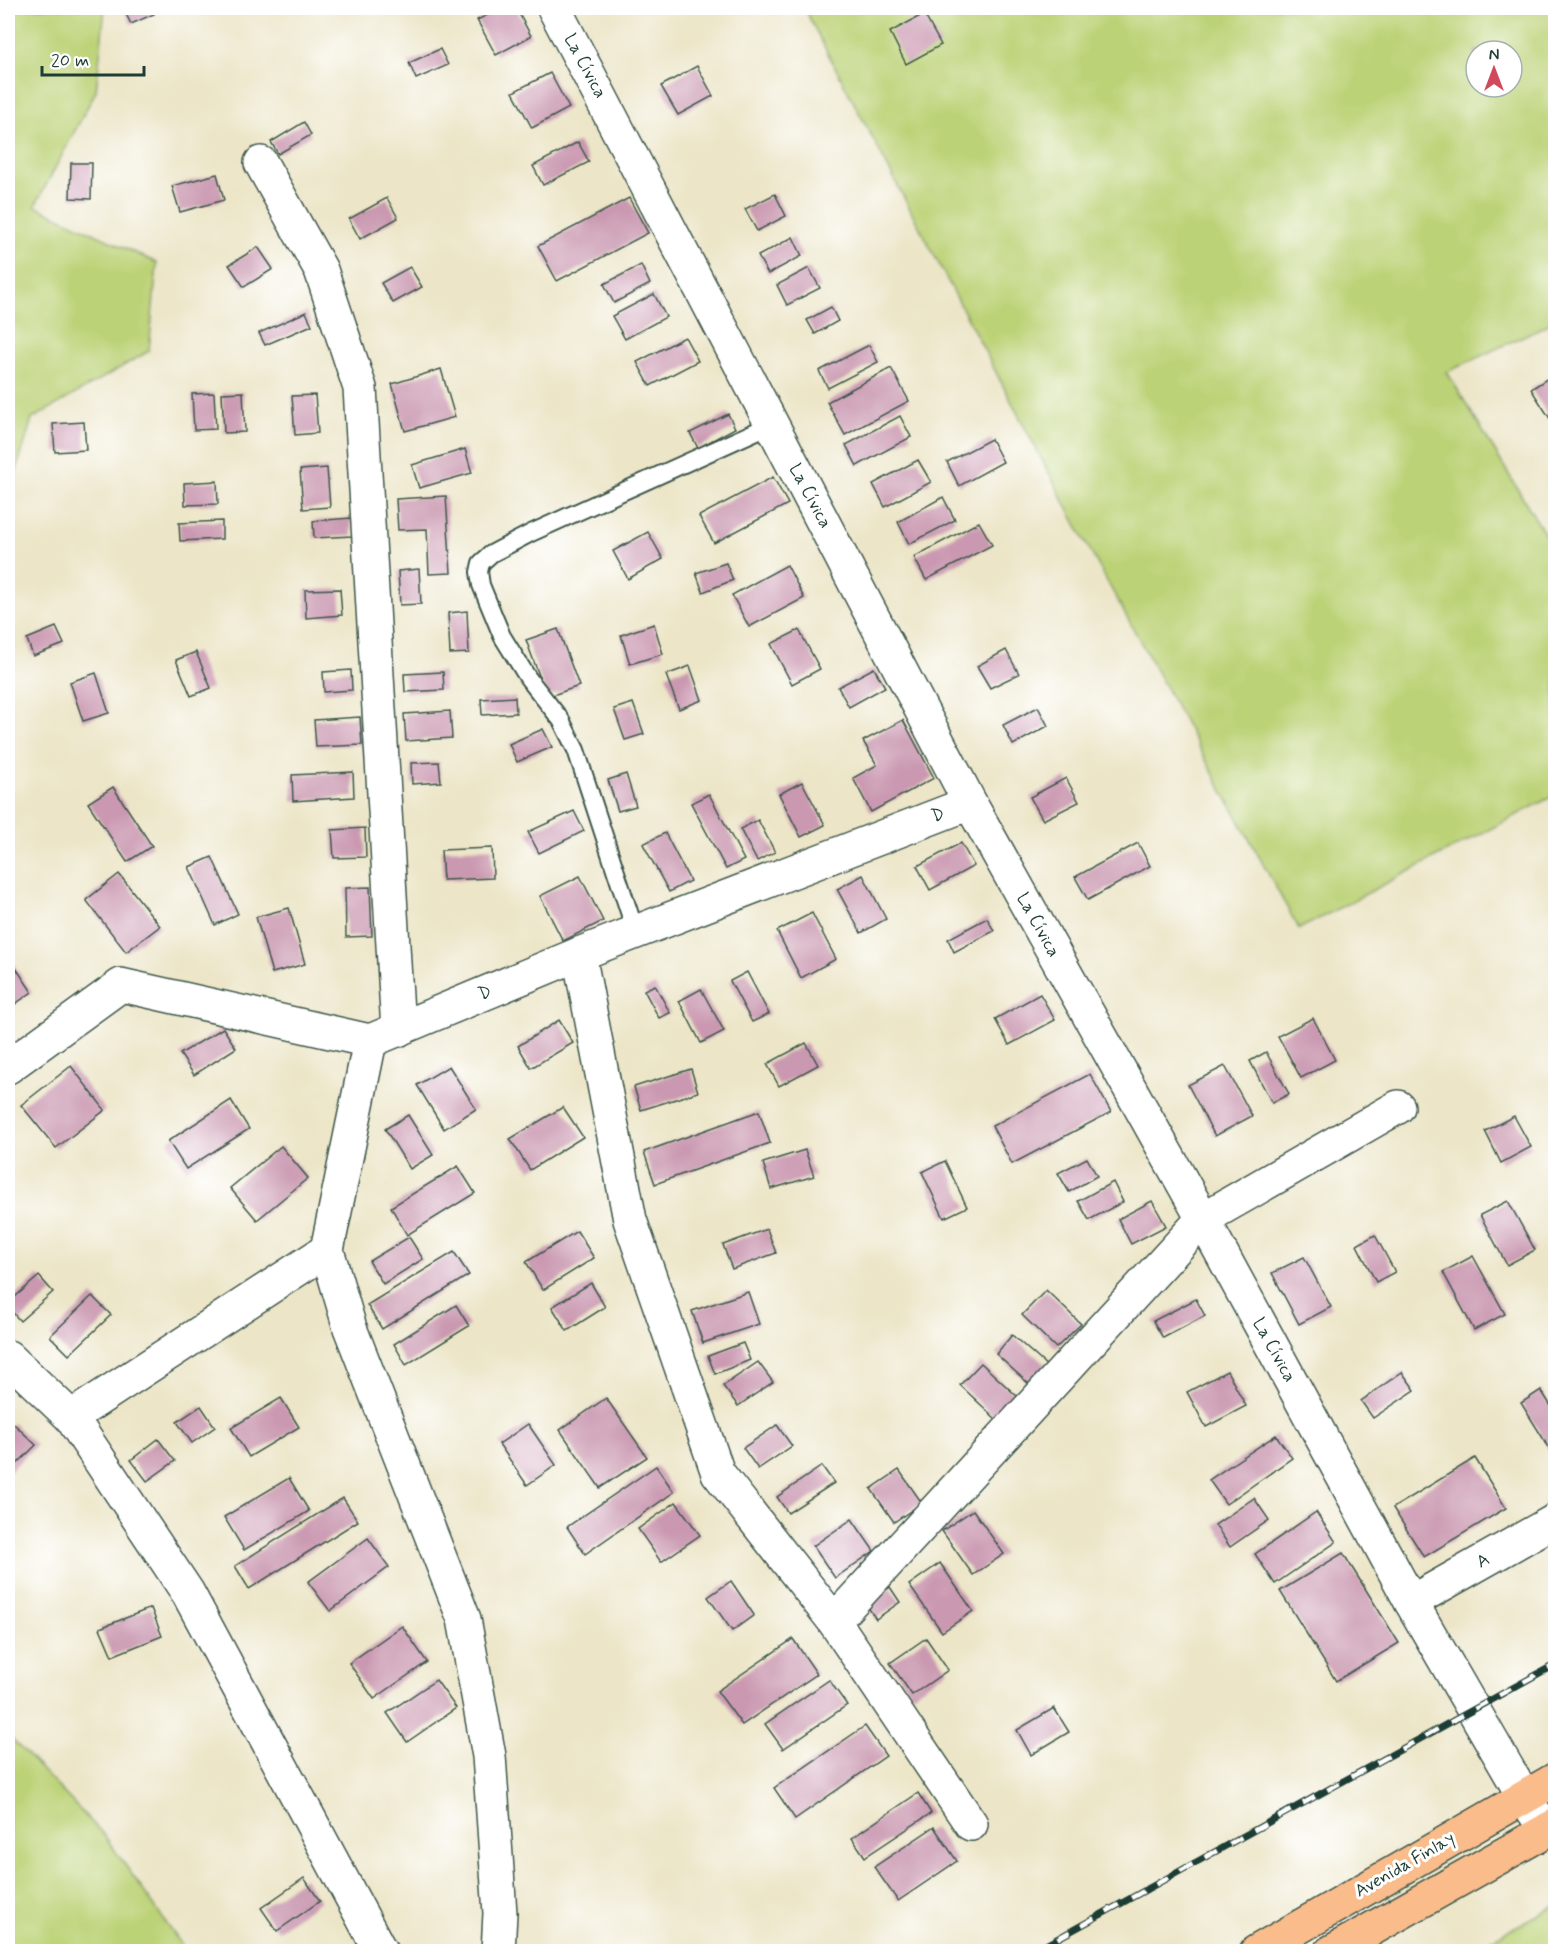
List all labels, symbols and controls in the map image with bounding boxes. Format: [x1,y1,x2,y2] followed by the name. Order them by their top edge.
[558,29,612,103] street label: La Cívica
[42,39,144,77] scale bar
[1464,39,1524,99] north arrow
[1489,45,1499,66] text: N
[51,49,89,73] text: 20 m
[783,459,837,533] street label: La Cívica
[928,802,948,828] street label: D
[1010,889,1066,961] street label: La Cívica
[475,980,495,1006] street label: D
[1246,1314,1302,1386] street label: La Cívica
[1472,1548,1494,1574] street label: A
[1351,1827,1459,1903] street label: Avenida Finlay

